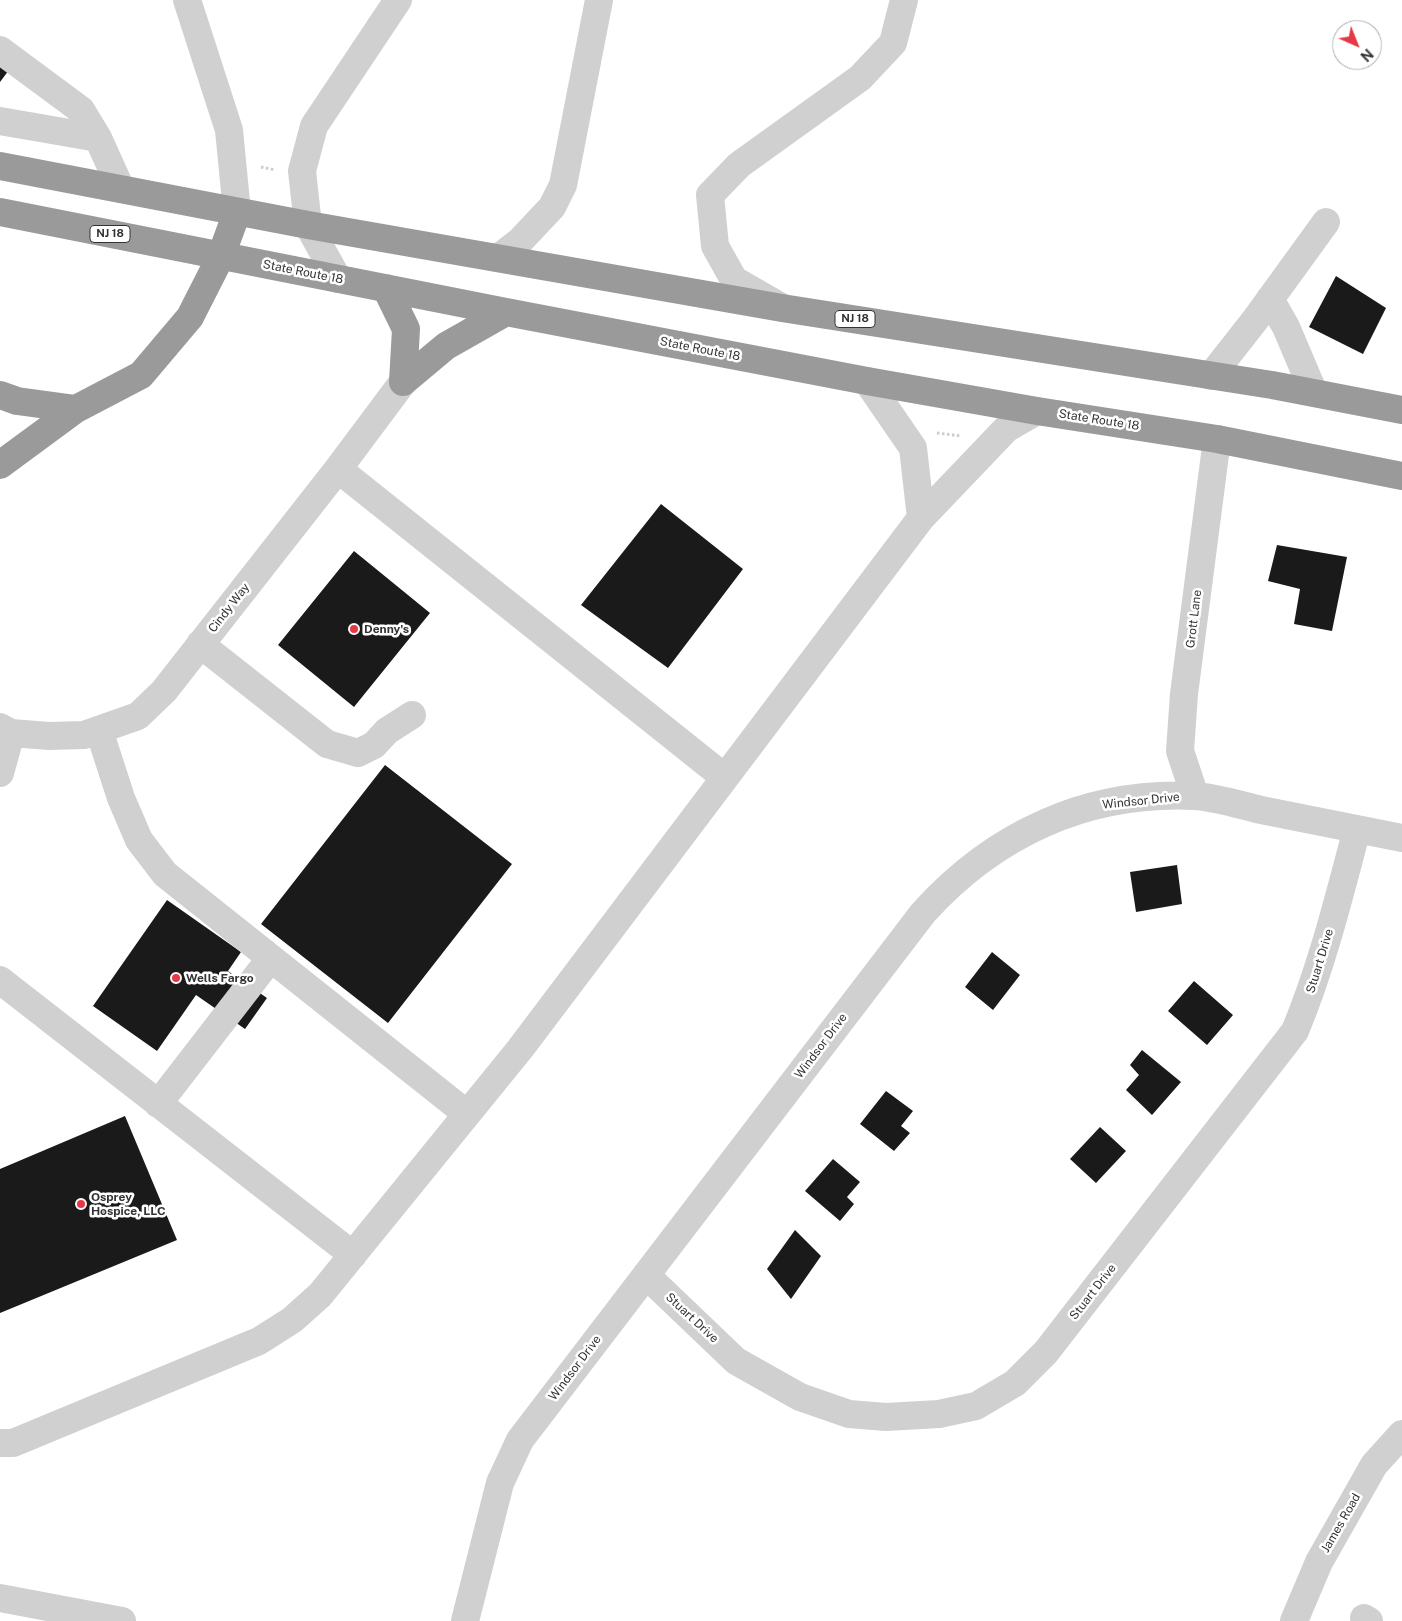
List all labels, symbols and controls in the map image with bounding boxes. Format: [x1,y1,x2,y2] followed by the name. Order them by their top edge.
[1332,20,1382,70] north arrow
[1357,46,1376,65] text: N
[90,225,130,242] road number: NJ 18
[262,257,344,287] street label: State Route 18
[835,310,875,328] road number: NJ 18
[659,334,741,364] street label: State Route 18
[1058,407,1140,433] street label: State Route 18
[205,581,253,635] street label: Cindy Way
[1183,589,1205,649] street label: Grott Lane
[364,622,409,636] place label: Denny's
[348,623,360,635] marker: Denny's
[1102,790,1180,812] street label: Windsor Drive
[1303,927,1337,995] street label: Stuart Drive
[186,971,254,985] place label: Wells Fargo
[170,972,182,984] marker: Wells Fargo
[792,1011,850,1081] street label: Windsor Drive
[91,1190,166,1218] place label: Osprey Hospice, LLC
[75,1198,87,1210] marker: Osprey Hospice, LLC
[1067,1261,1119,1323] street label: Stuart Drive
[663,1290,721,1346] street label: Stuart Drive
[546,1333,604,1403] street label: Windsor Drive
[1318,1491,1364,1555] street label: James Road

